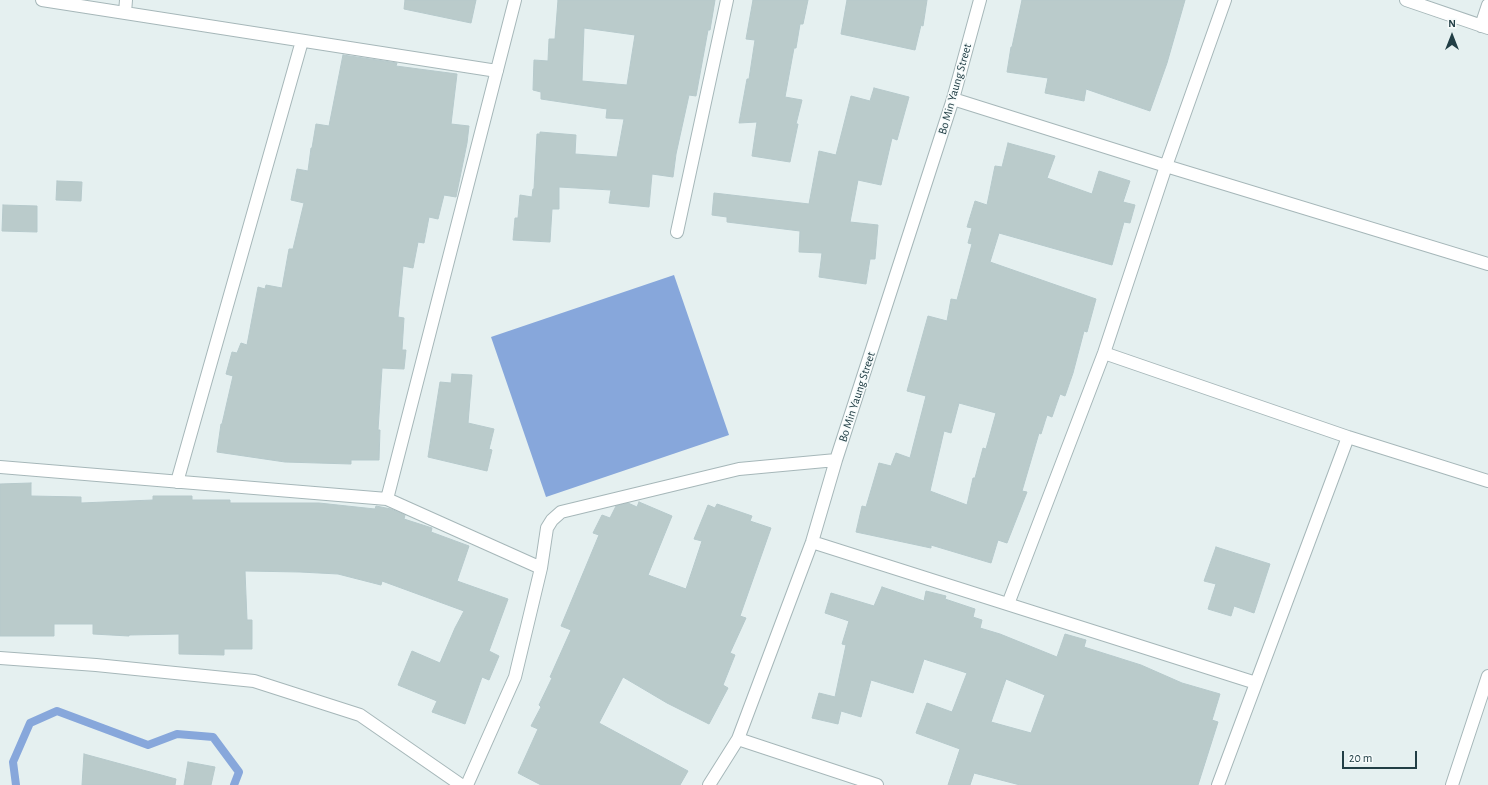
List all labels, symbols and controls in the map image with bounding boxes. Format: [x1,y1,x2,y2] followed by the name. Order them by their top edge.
[1432,16,1472,56] north arrow
[1448,18,1456,29] text: N
[935,42,975,136] street label: Bo Min Yaung Street
[836,350,878,444] street label: Bo Min Yaung Street
[1344,743,1419,769] scale bar
[1349,752,1372,764] text: 20 m

